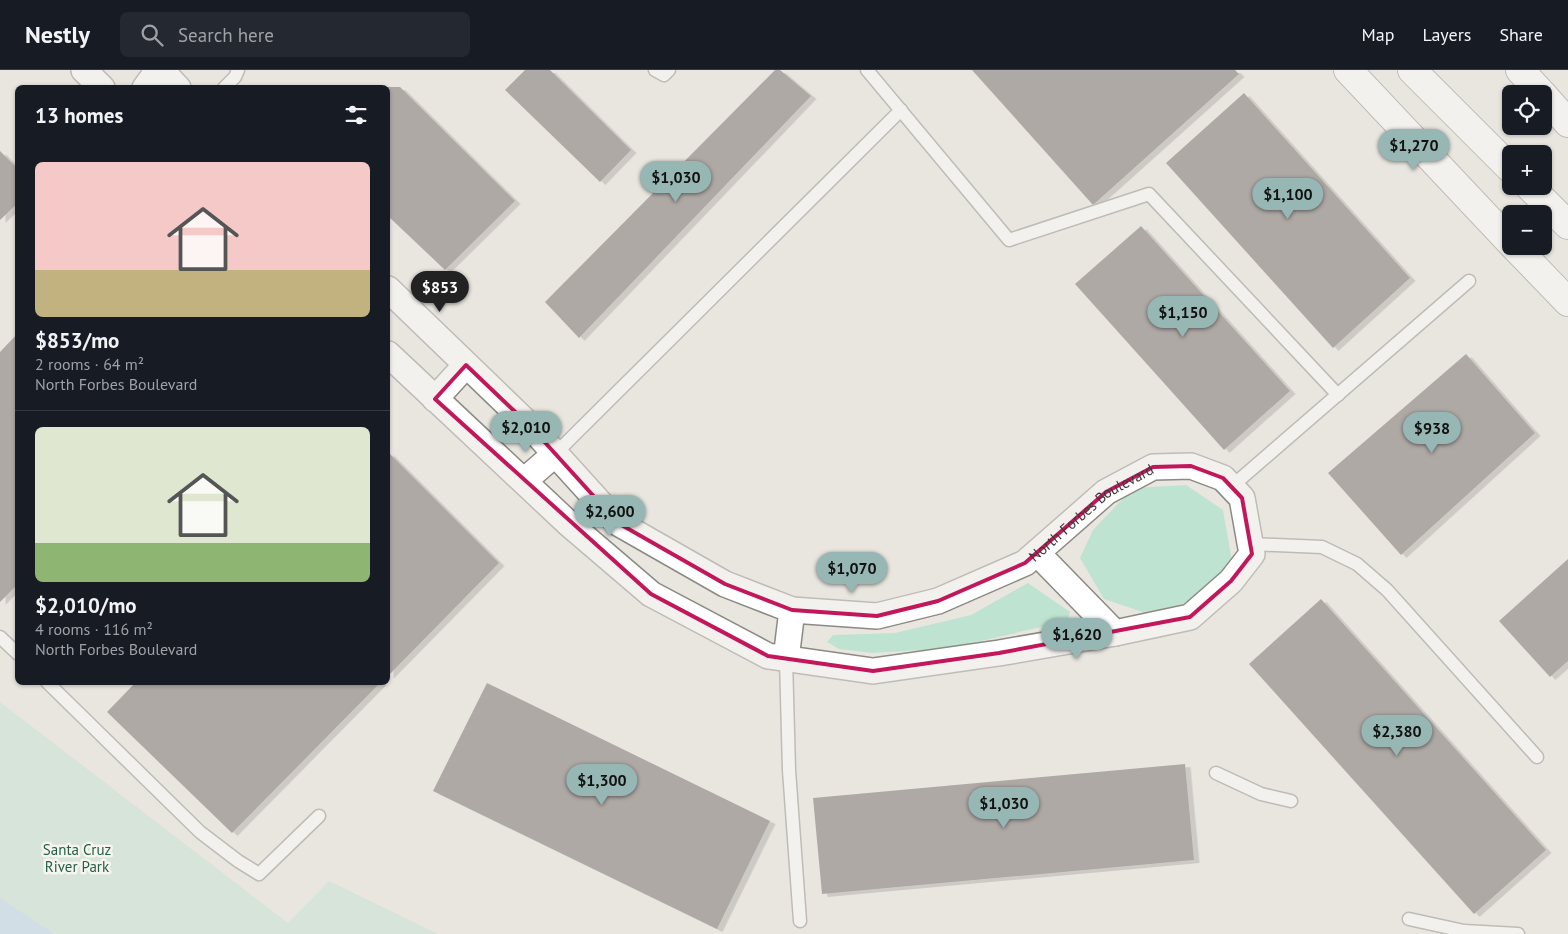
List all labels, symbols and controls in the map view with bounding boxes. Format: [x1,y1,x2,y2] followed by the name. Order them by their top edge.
[120,12,470,57] search box
[25,19,90,50] text: Nestly
[138,21,166,49] icon: search
[178,23,274,47] text: Search here
[1362,23,1394,46] text: Map
[1422,23,1471,46] text: Layers
[1499,23,1543,46] text: Share
[1502,85,1552,255] map controls
[1502,85,1552,135] button: locate
[342,101,370,129] icon: filters
[35,102,123,129] text: 13 homes
[1373,128,1455,171] pin: $1,270
[1389,135,1439,155] text: $1,270
[1502,145,1552,195] button: +
[635,160,717,203] pin: $1,030
[651,167,701,187] text: $1,030
[1247,178,1329,220] pin: $1,100
[1263,184,1313,204] text: $1,100
[158,194,248,284] icon: home
[1502,205,1552,255] button: −
[410,270,470,313] pin: $853
[422,277,458,297] text: $853
[1142,296,1224,338] pin: $1,150
[1158,302,1208,322] text: $1,150
[35,327,119,354] text: $853/mo
[35,354,144,374] text: 2 rooms · 64 m²
[35,374,197,394] text: North Forbes Boulevard
[485,410,567,453] pin: $2,010
[1402,412,1462,454] pin: $938
[501,417,551,437] text: $2,010
[1414,418,1450,438] text: $938
[1024,459,1157,565] street label: North Forbes Boulevard
[158,460,248,550] icon: home
[569,494,651,537] pin: $2,600
[585,501,635,521] text: $2,600
[811,552,893,594] pin: $1,070
[827,558,877,578] text: $1,070
[35,592,137,619] text: $2,010/mo
[1036,618,1118,660] pin: $1,620
[35,619,153,639] text: 4 rooms · 116 m²
[1052,624,1102,644] text: $1,620
[35,639,197,659] text: North Forbes Boulevard
[1356,714,1438,757] pin: $2,380
[1372,721,1422,741] text: $2,380
[561,764,643,806] pin: $1,300
[577,770,627,790] text: $1,300
[963,786,1045,829] pin: $1,030
[979,793,1029,813] text: $1,030
[43,840,111,876] park label: Santa Cruz River Park

